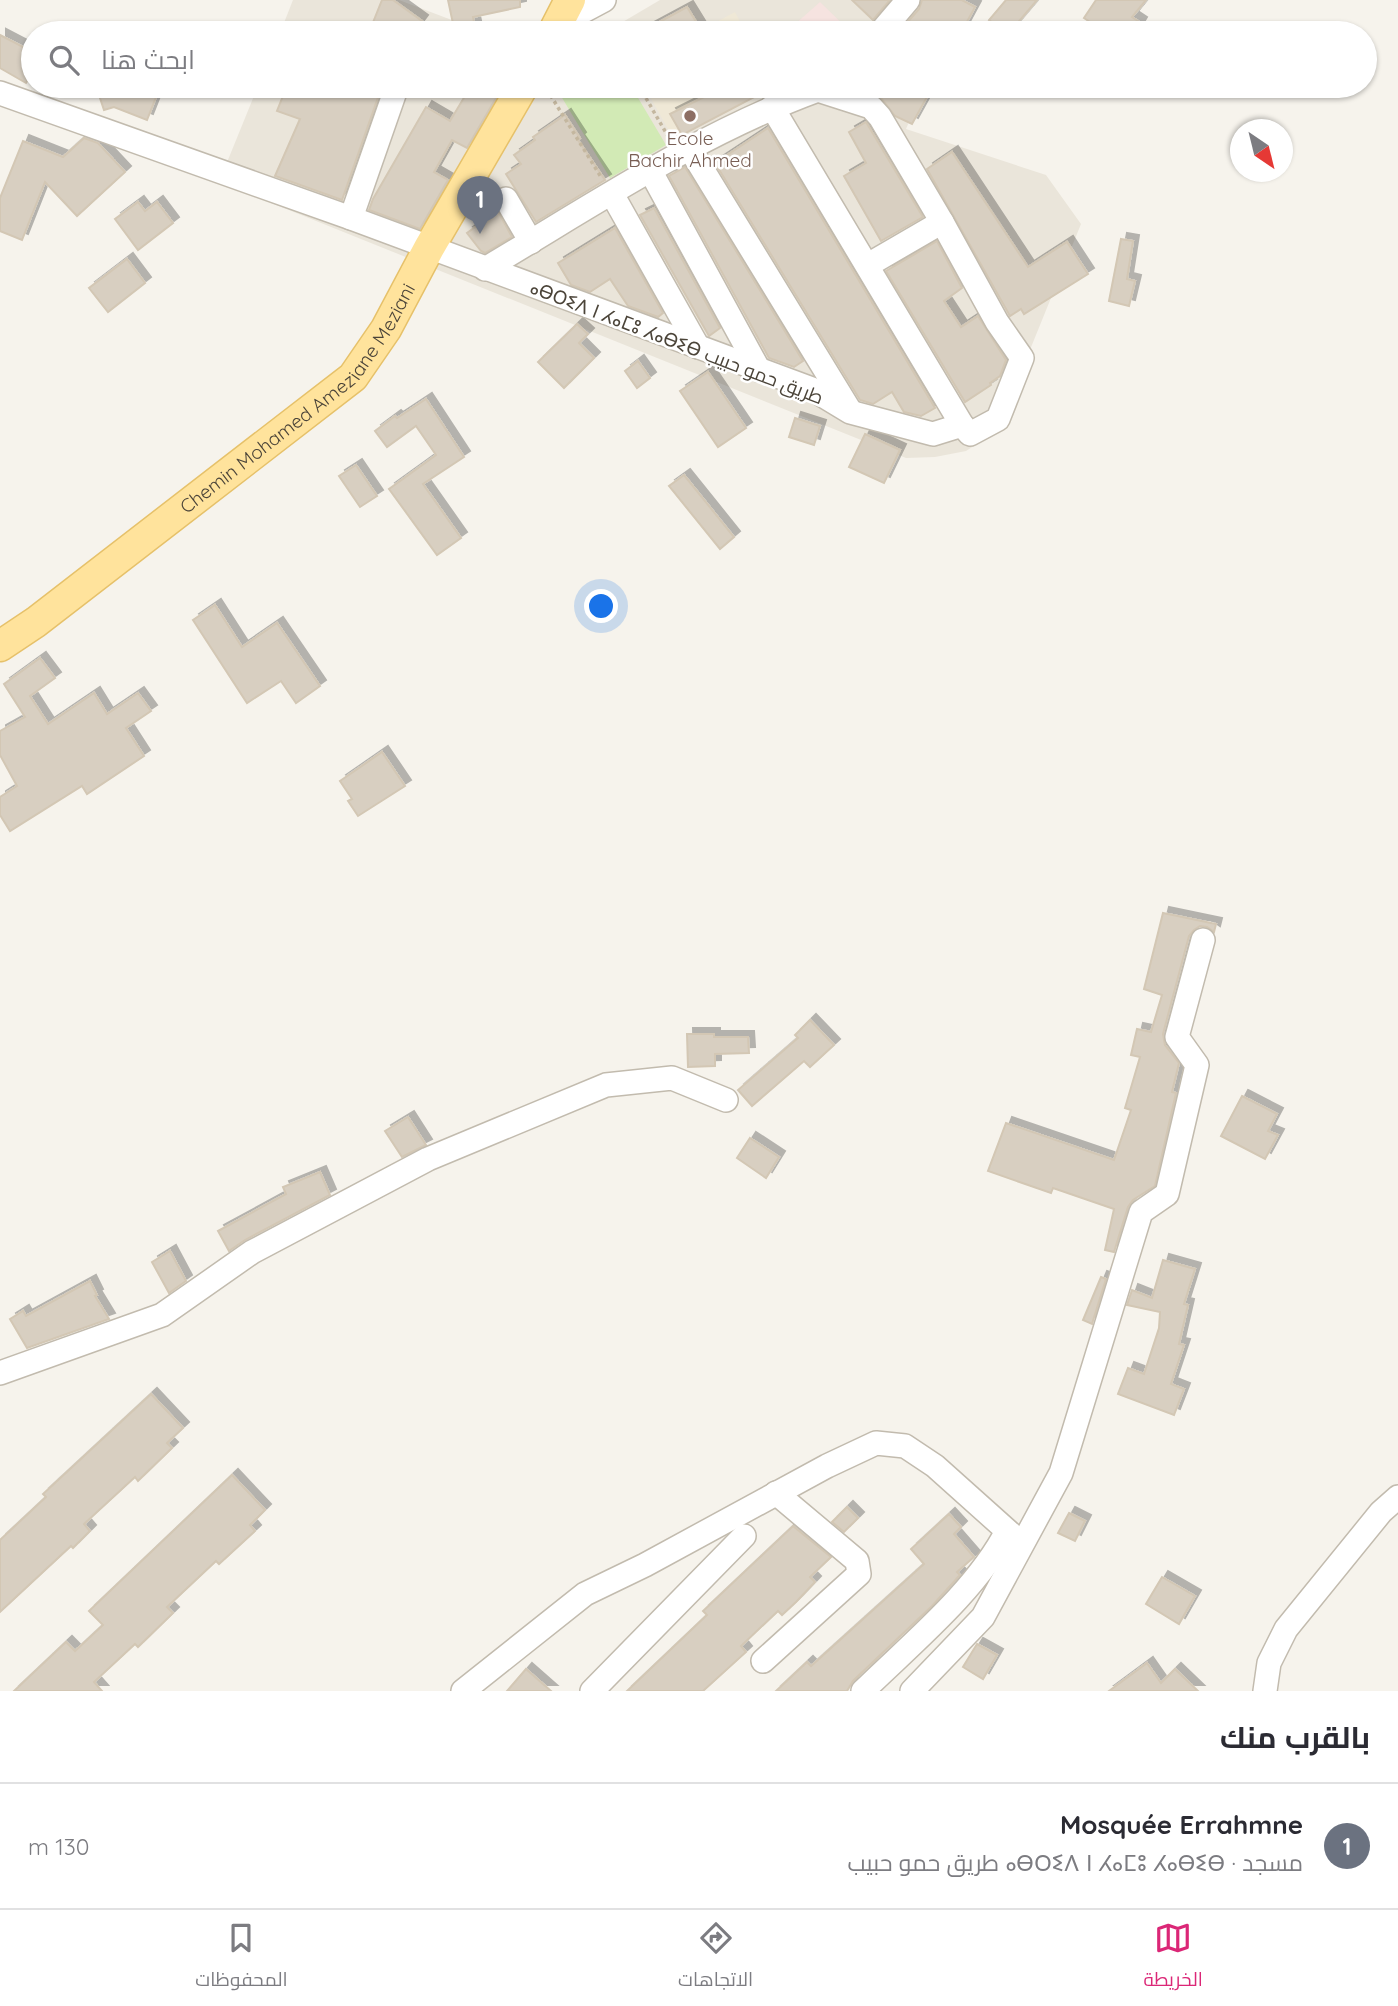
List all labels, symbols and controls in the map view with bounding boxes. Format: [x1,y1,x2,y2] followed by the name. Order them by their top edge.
[21,21,1377,98] search box
[45,41,83,79] icon: search
[101,43,195,76] text: ابحث هنا
[682,108,698,124] marker: Ecole Bachir Ahmed
[1230,119,1293,182] north arrow
[628,126,752,172] place label: Ecole Bachir Ahmed
[457,176,503,234] pin: 1
[527,275,827,410] street label: ⴰⴱⵔⵉⴷ ⵏ ⵃⴰⵎⵓ ⵃⴰⴱⵉⴱ طريق حمو حبيب
[175,279,420,519] street label: Chemin Mohamed Ameziane Meziani
[584,589,618,623] your location
[1220,1718,1370,1756] text: بالقرب منك
[1060,1808,1303,1841] text: Mosquée Errahmne
[28,1832,90,1861] text: 130 m
[1343,1832,1351,1861] text: 1
[847,1848,1303,1877] text: مسجد · ⴰⴱⵔⵉⴷ ⵏ ⵃⴰⵎⵓ ⵃⴰⴱⵉⴱ طريق حمو حبيب
[195,1919,288,1997] tab: المحفوظات
[678,1919,753,1997] tab: الاتجاهات
[1144,1919,1203,1997] tab: الخريطة

